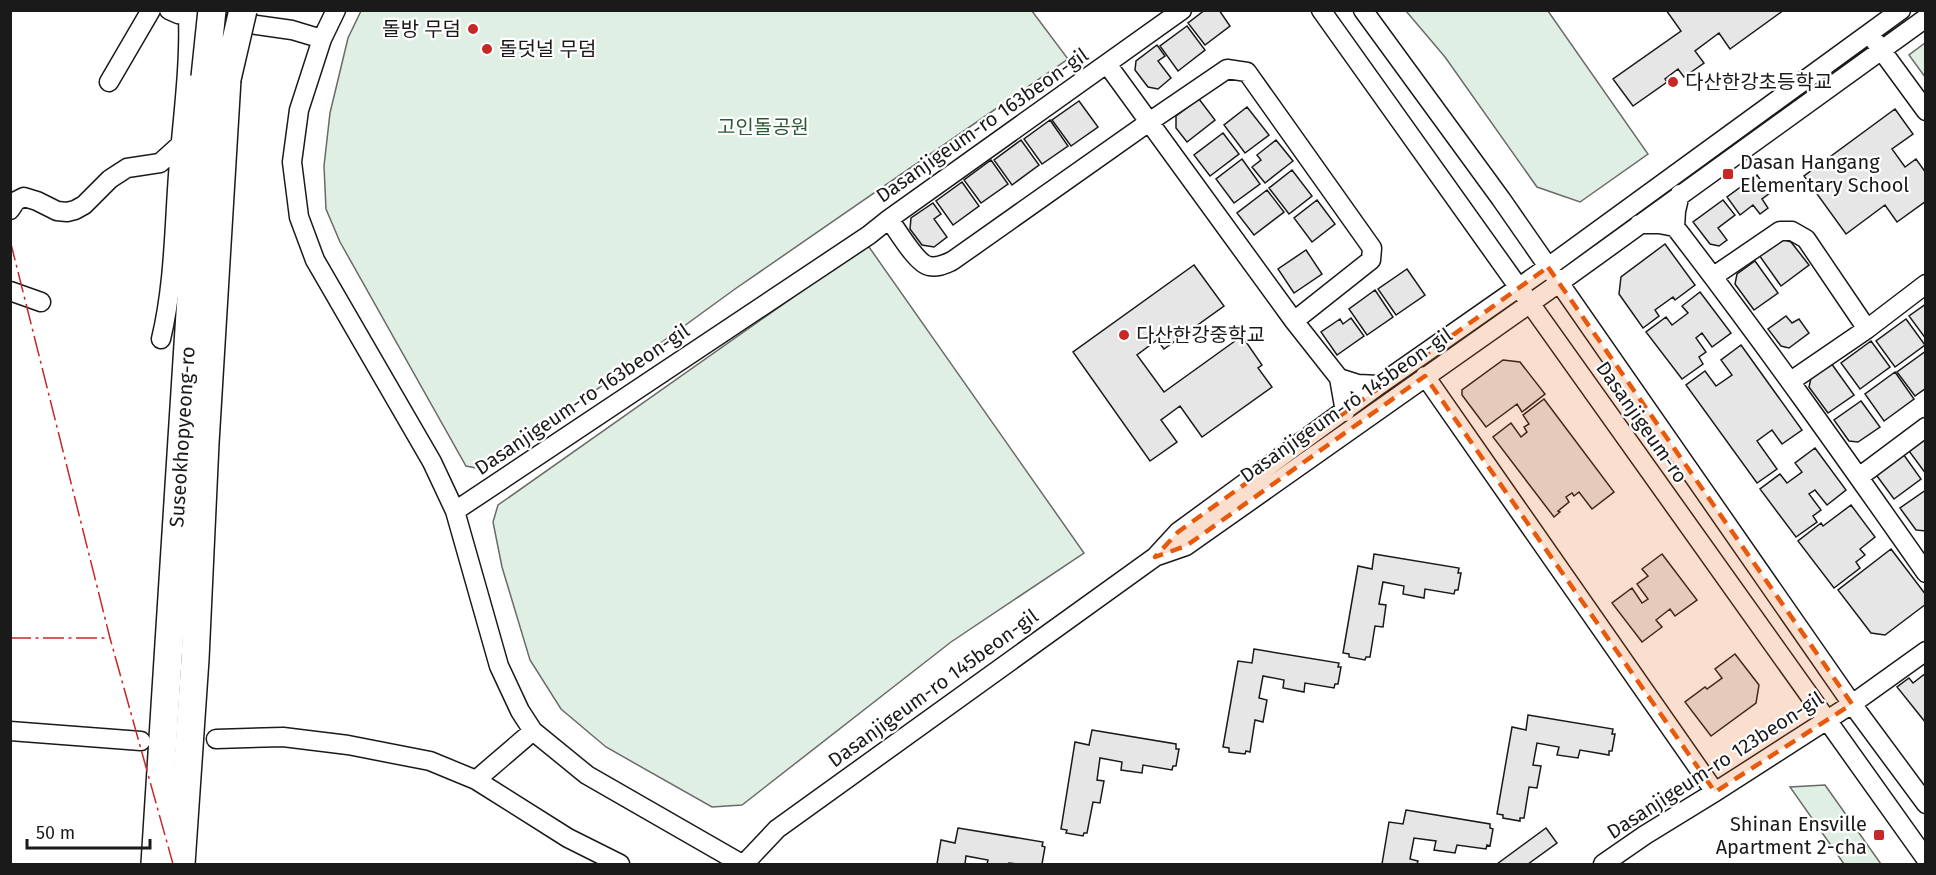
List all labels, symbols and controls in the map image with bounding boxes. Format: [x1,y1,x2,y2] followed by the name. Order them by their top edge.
[382,17,461,41] place label: 돌방 무덤
[466,22,480,36] marker: 돌방 무덤
[499,37,596,61] place label: 돌덧널 무덤
[480,42,494,56] marker: 돌덧널 무덤
[871,42,1093,208] street label: Dasanjigeum-ro 163beon-gil
[1685,70,1832,94] place label: 다산한강초등학교
[1666,75,1680,89] marker: 다산한강초등학교
[717,115,809,139] park label: 고인돌공원
[1740,150,1909,197] place label: Dasan Hangang Elementary School
[1721,167,1735,181] marker: Dasan Hangang Elementary School
[470,318,694,480] street label: Dasanjigeum-ro 163beon-gil
[1235,322,1457,488] street label: Dasanjigeum-ro 145beon-gil
[1136,323,1265,347] place label: 다산한강중학교
[1117,328,1131,342] marker: 다산한강중학교
[164,346,200,528] street label: Suseokhopyeong-ro
[1591,357,1693,487] street label: Dasanjigeum-ro
[823,604,1043,772] street label: Dasanjigeum-ro 145beon-gil
[1602,686,1828,844] street label: Dasanjigeum-ro 123beon-gil
[27,812,150,850] scale bar
[1716,812,1867,859] place label: Shinan Ensville Apartment 2-cha
[36,822,75,844] text: 50 m
[1872,828,1886,842] marker: Shinan Ensville Apartment 2-cha

